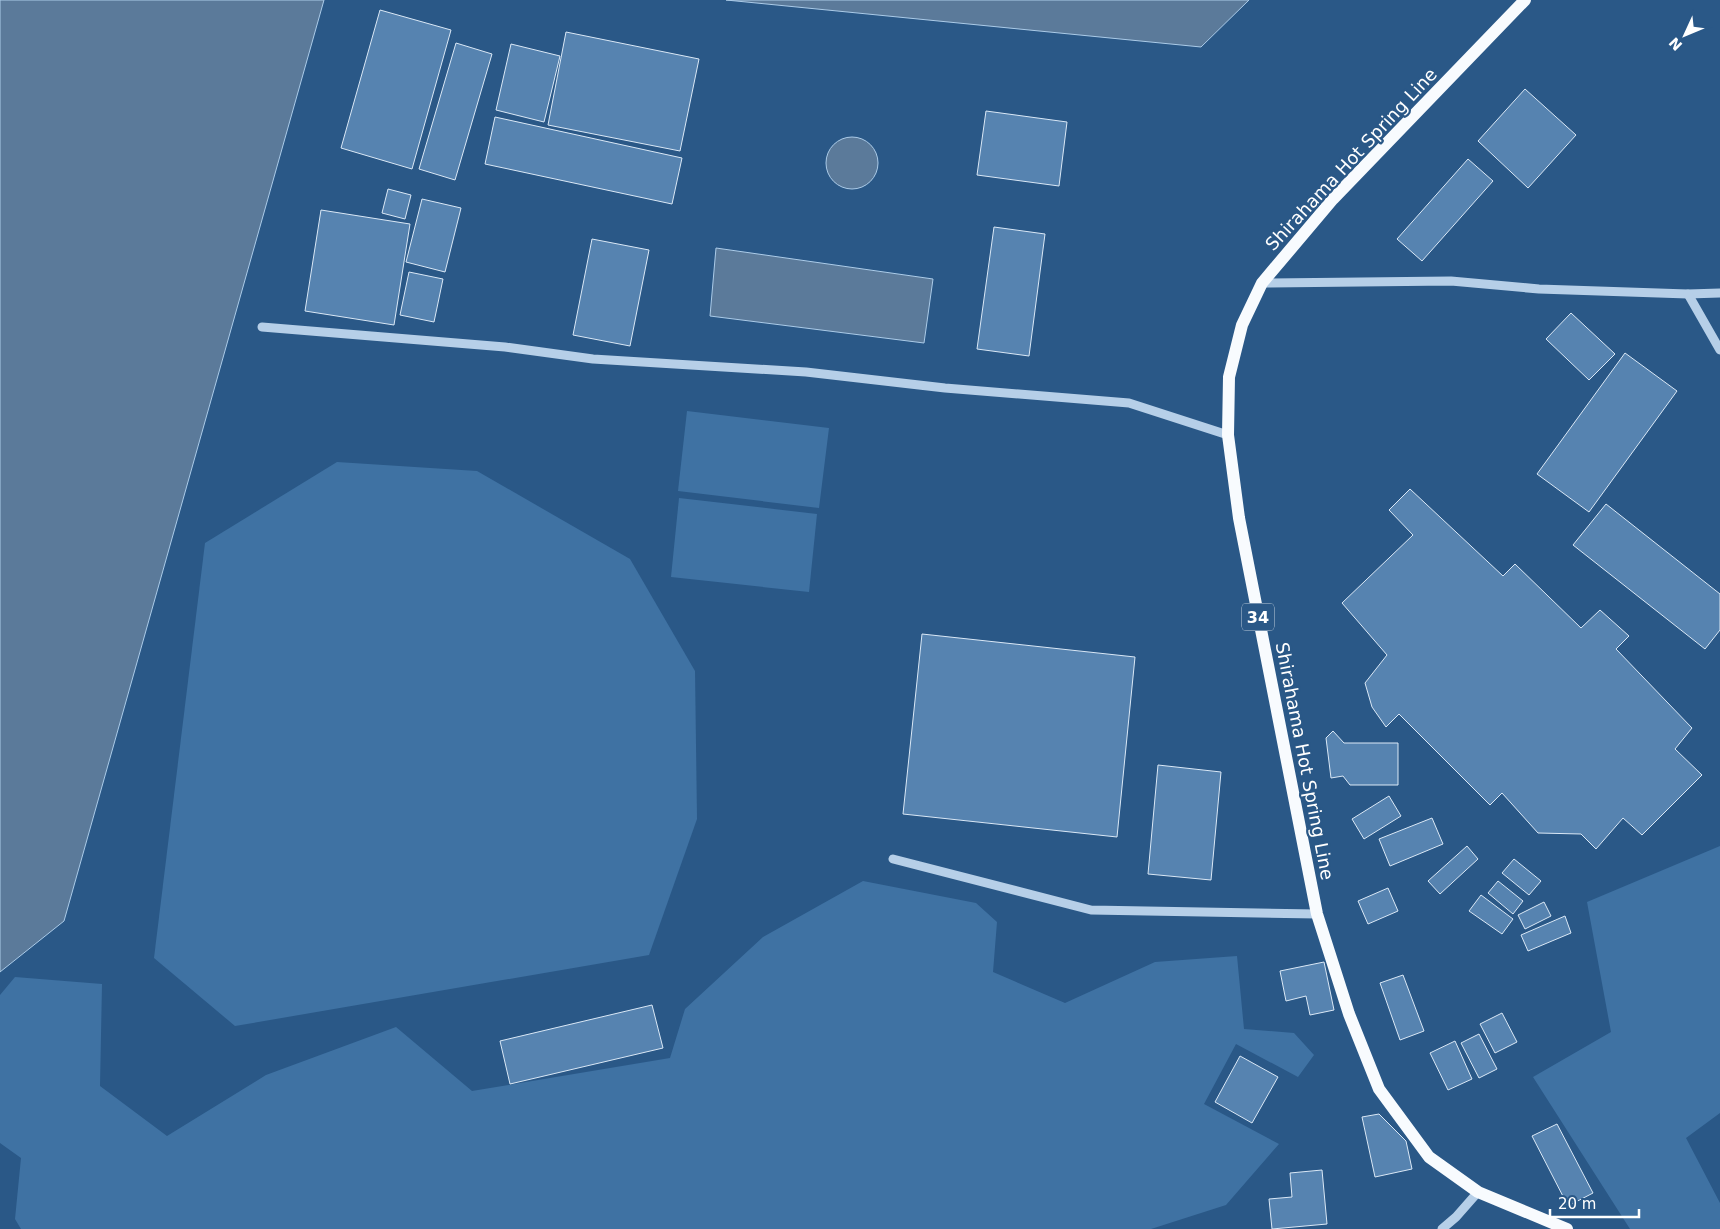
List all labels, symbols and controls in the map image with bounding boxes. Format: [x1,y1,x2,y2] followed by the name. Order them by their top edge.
[1660,10,1710,60] north arrow
[1666,34,1685,54] text: N
[1261,63,1441,255] street label: Shirahama Hot Spring Line
[1242,604,1274,630] road number: 34
[1272,640,1338,882] street label: Shirahama Hot Spring Line
[1550,1186,1639,1218] scale bar
[1558,1195,1596,1213] text: 20 m

